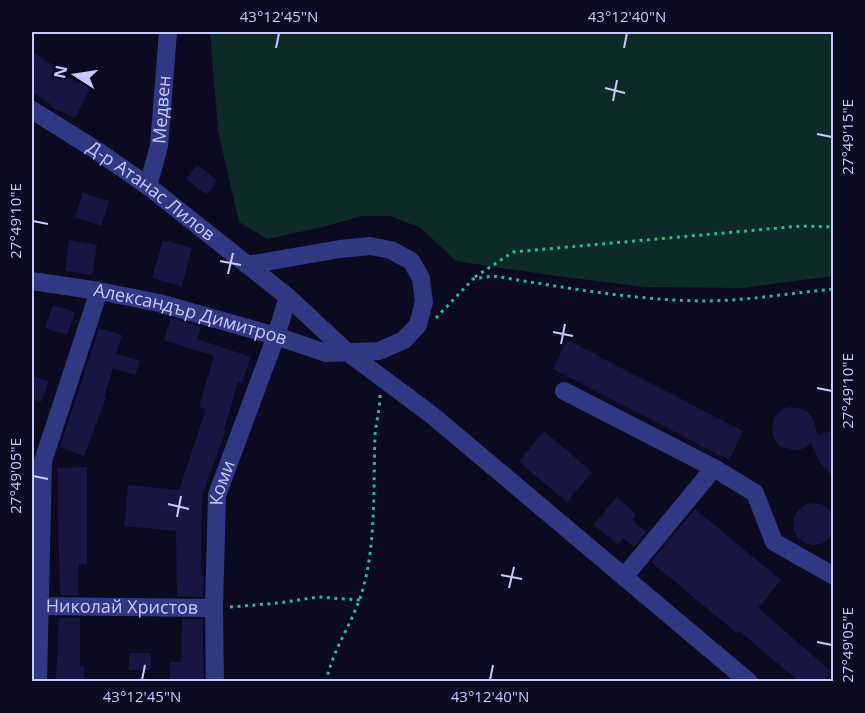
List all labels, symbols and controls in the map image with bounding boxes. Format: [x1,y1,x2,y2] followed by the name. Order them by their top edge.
[240,6,318,26] text: 43°12'45"N
[588,6,666,26] text: 43°12'40"N
[45,45,105,105] north arrow
[48,63,72,81] text: N
[146,74,176,145] street label: Медвен
[837,99,857,175] text: 27°49'15"E
[83,134,221,246] street label: Д-р Атанас Лилов
[5,183,25,259] text: 27°49'10"E
[92,277,290,350] street label: Александър Димитров
[837,353,857,429] text: 27°49'10"E
[5,438,25,514] text: 27°49'05"E
[204,457,240,506] street label: Коми
[46,593,198,619] street label: Николай Христов
[837,607,857,683] text: 27°49'05"E
[103,686,181,706] text: 43°12'45"N
[451,686,529,706] text: 43°12'40"N

